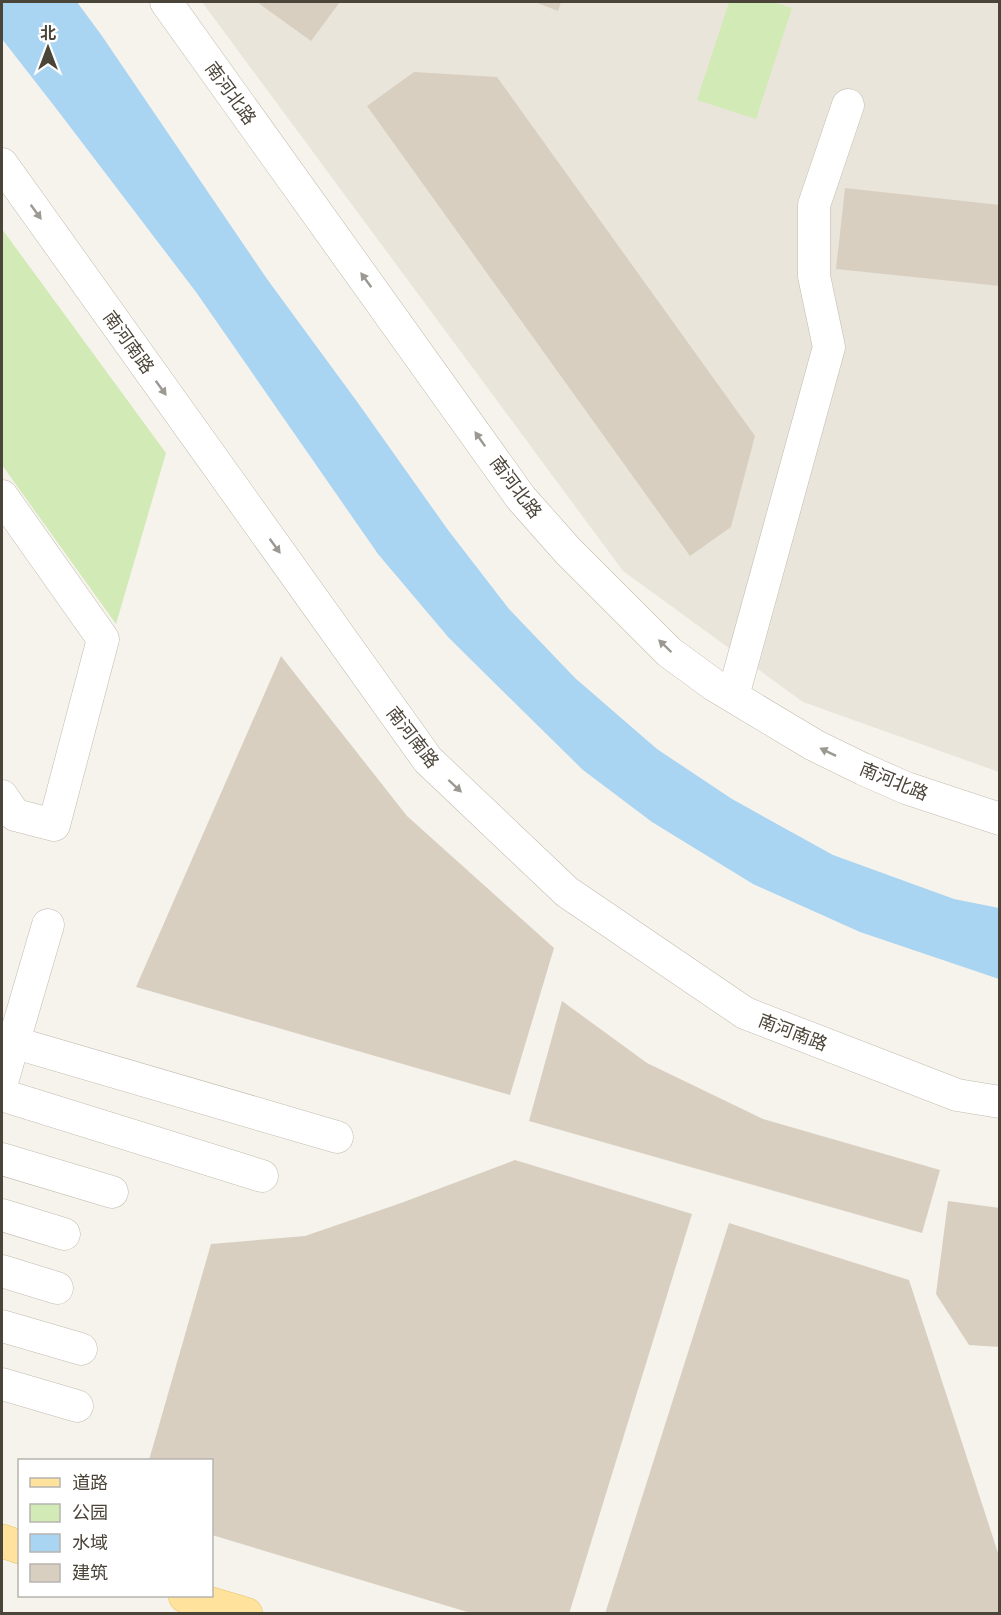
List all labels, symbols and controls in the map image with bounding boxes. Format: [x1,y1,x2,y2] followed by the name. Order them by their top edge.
[18,18,78,78] north arrow
[40,23,56,43] text: 北
[201,57,261,129] street label: 南河北路
[29,204,41,220] one-way arrow
[360,273,372,289] one-way arrow
[99,306,159,378] street label: 南河南路
[155,379,167,395] one-way arrow
[474,431,486,446] one-way arrow
[485,451,547,523] street label: 南河北路
[269,538,281,554] one-way arrow
[658,640,672,654] one-way arrow
[382,702,444,772] street label: 南河南路
[819,747,837,757] one-way arrow
[856,757,932,805] street label: 南河北路
[447,778,461,792] one-way arrow
[755,1008,831,1056] street label: 南河南路
[18,1459,213,1597] legend
[72,1471,108,1494] text: 道路
[72,1501,108,1524] text: 公园
[72,1531,108,1554] text: 水域
[72,1561,108,1584] text: 建筑

